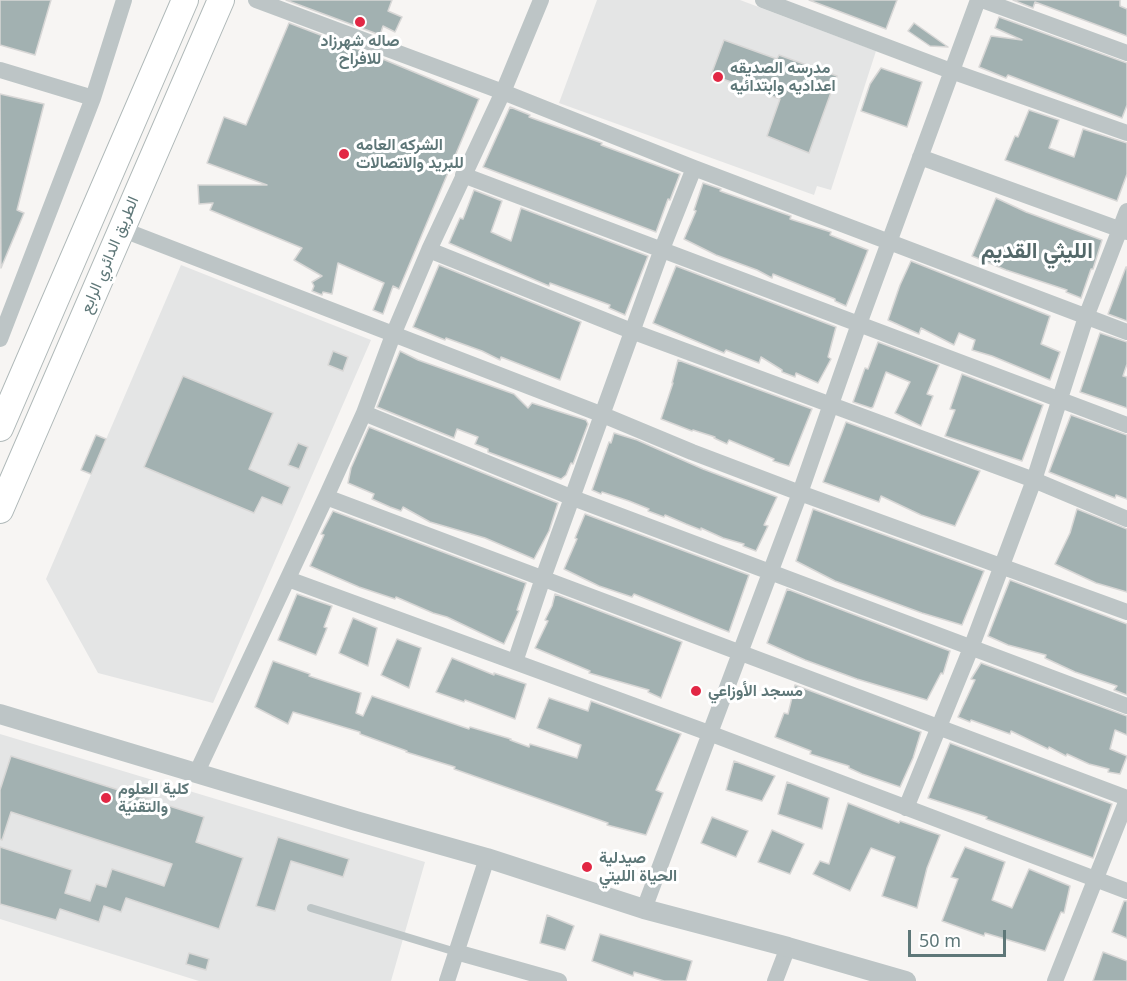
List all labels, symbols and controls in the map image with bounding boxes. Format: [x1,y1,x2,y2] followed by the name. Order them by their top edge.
[353,15,367,29] marker: صاله شهرزاد للافراح
[320,31,400,69] place label: صاله شهرزاد للافراح
[730,58,836,96] place label: مدرسه الصديقه اعداديه وابتدائيه
[711,70,725,84] marker: مدرسه الصديقه اعداديه وابتدائيه
[356,135,464,173] place label: الشركه العامه للبريد والاتصالات
[337,147,351,161] marker: الشركه العامه للبريد والاتصالات
[77,194,143,316] street label: الطريق الدائري الرابع
[981,239,1093,265] district label: الليثي القديم
[708,681,803,701] place label: مسجد الأوزاعي
[689,684,703,698] marker: مسجد الأوزاعي
[118,779,189,817] place label: كلية العلوم والتقنية
[99,791,113,805] marker: كلية العلوم والتقنية
[599,848,677,886] place label: صيدلية الحياة الليتي
[580,860,594,874] marker: صيدلية الحياة الليتي
[911,918,1008,956] scale bar
[919,928,961,952] text: 50 m

